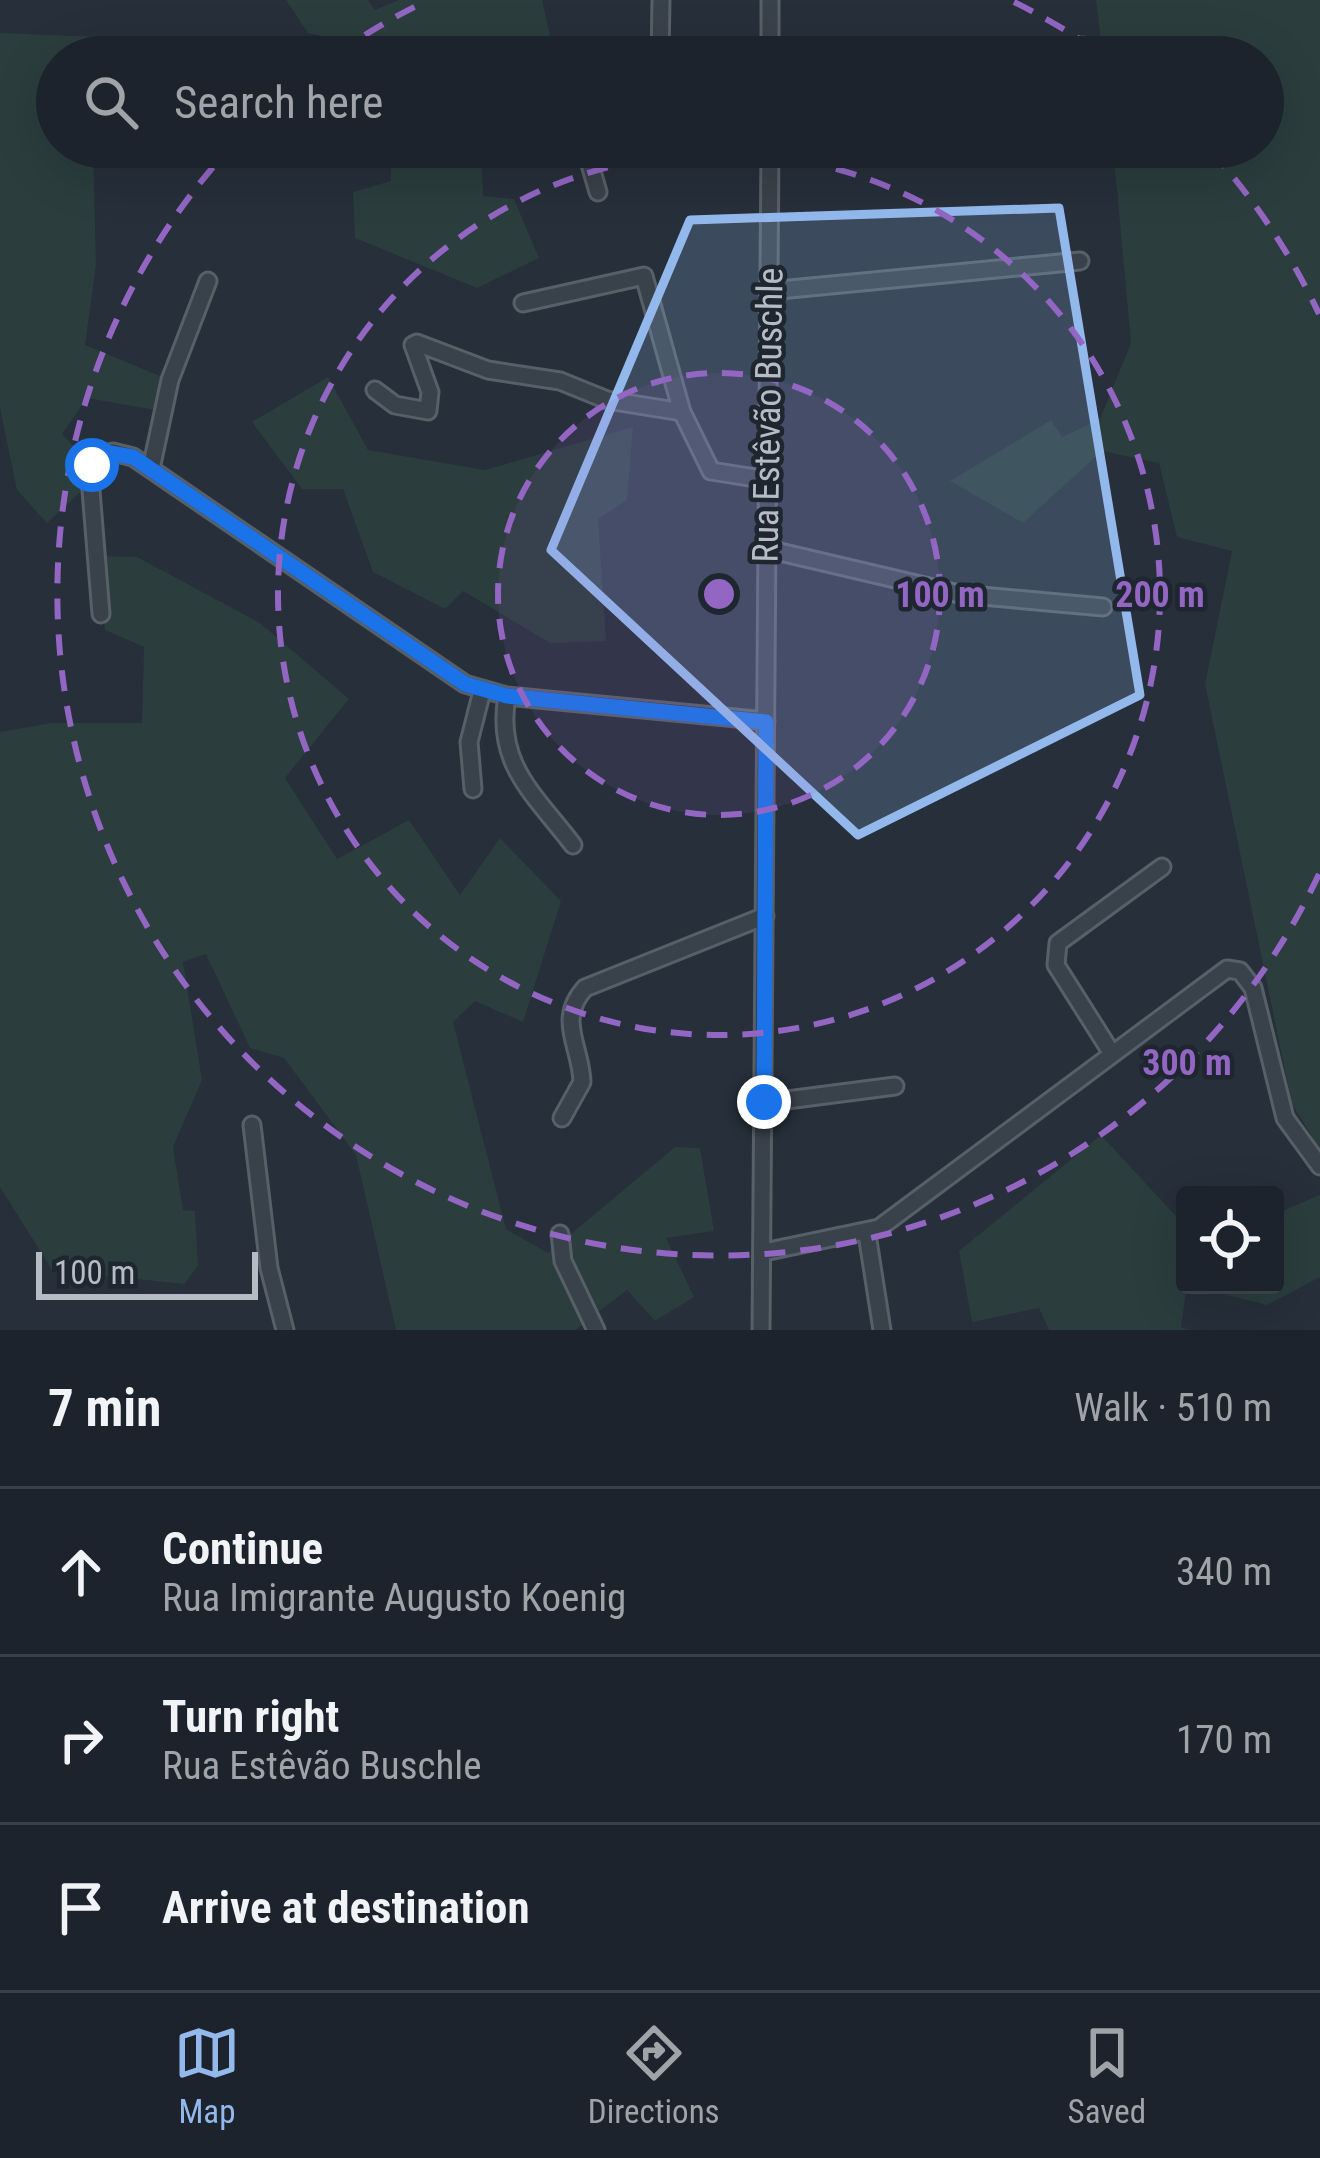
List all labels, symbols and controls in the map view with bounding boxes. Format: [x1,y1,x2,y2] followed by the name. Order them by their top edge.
[36,36,1284,168] search box
[78,69,144,135] icon: search
[174,76,383,129] text: Search here
[744,267,792,563] street label: Rua Estêvão Buschle
[65,438,119,492] route start
[698,573,740,615] centre of rings
[895,574,985,616] text: 100 m
[1115,574,1205,616] text: 200 m
[1142,1042,1232,1084] text: 300 m
[737,1075,791,1129] route end
[1176,1186,1284,1294] map controls
[1176,1186,1284,1294] button: locate
[36,1246,258,1299] scale bar
[54,1253,135,1292] text: 100 m
[48,1379,161,1438] text: 7 min
[1074,1385,1272,1431] text: Walk · 510 m
[162,1522,323,1575] text: Continue
[48,1539,114,1605] icon: ahead
[1176,1549,1272,1595] text: 340 m
[162,1575,626,1621] text: Rua Imigrante Augusto Koenig
[162,1690,339,1743] text: Turn right
[48,1707,114,1773] icon: right
[1176,1717,1272,1763] text: 170 m
[162,1743,482,1789] text: Rua Estêvão Buschle
[48,1875,114,1941] icon: arrive
[162,1881,530,1934] text: Arrive at destination
[174,2020,240,2131] tab: Map
[588,2020,720,2131] tab: Directions
[1068,2020,1146,2131] tab: Saved

